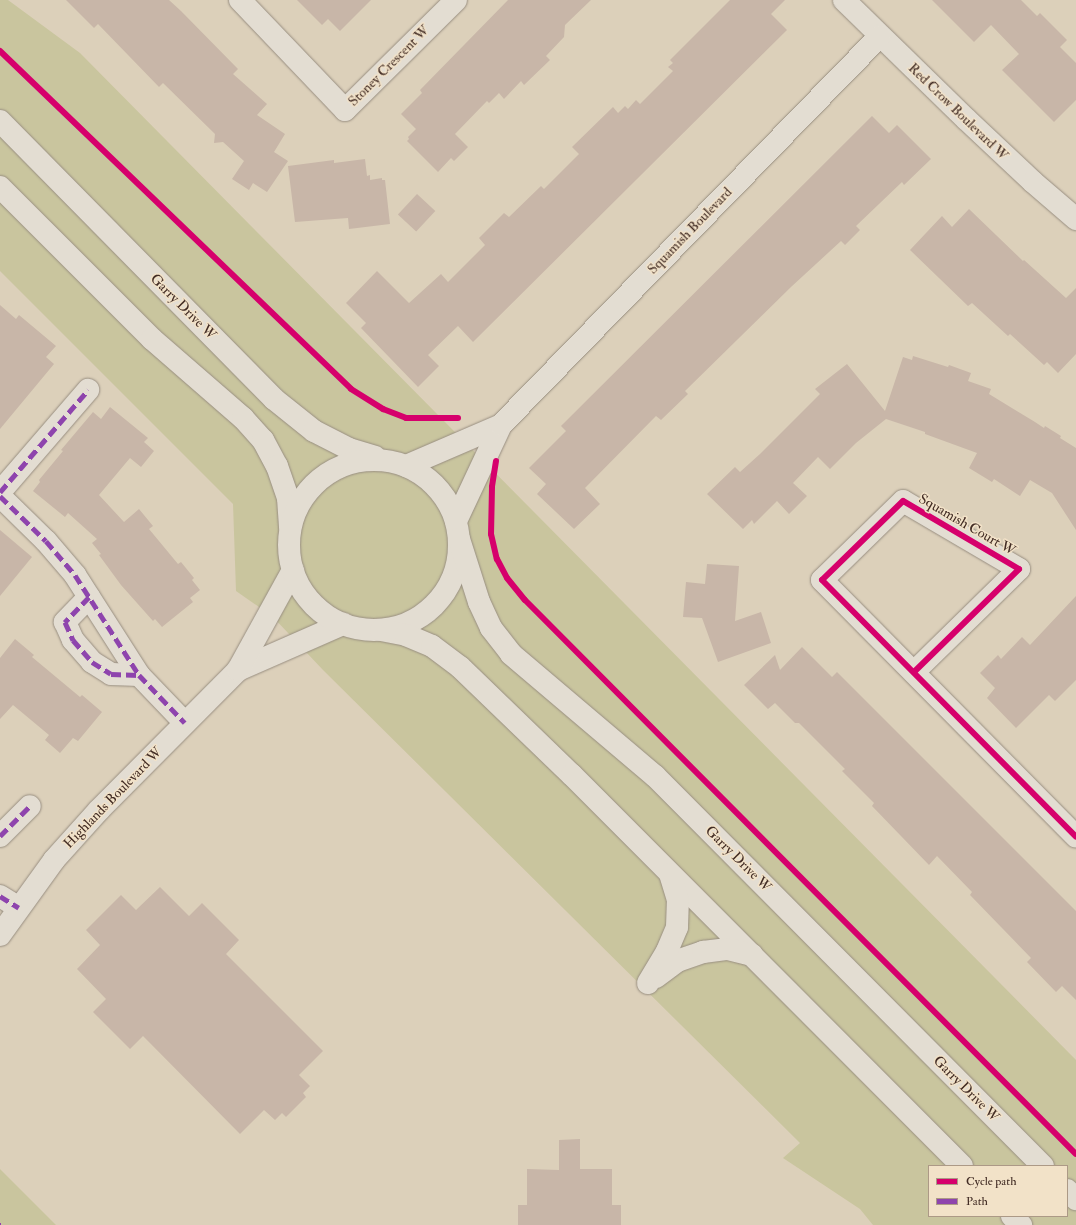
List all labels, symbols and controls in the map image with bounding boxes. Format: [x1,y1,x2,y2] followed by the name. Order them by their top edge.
[345,22,433,110] street label: Stoney Crescent W
[904,60,1012,164] street label: Red Crow Boulevard W
[644,184,736,278] street label: Squamish Boulevard
[147,271,219,343] street label: Garry Drive W
[916,490,1018,560] street label: Squamish Court W
[60,744,166,852] street label: Highlands Boulevard W
[702,823,774,895] street label: Garry Drive W
[930,1053,1002,1125] street label: Garry Drive W
[928,1165,1068,1217] legend
[966,1174,1016,1189] text: Cycle path
[966,1194,988,1209] text: Path

